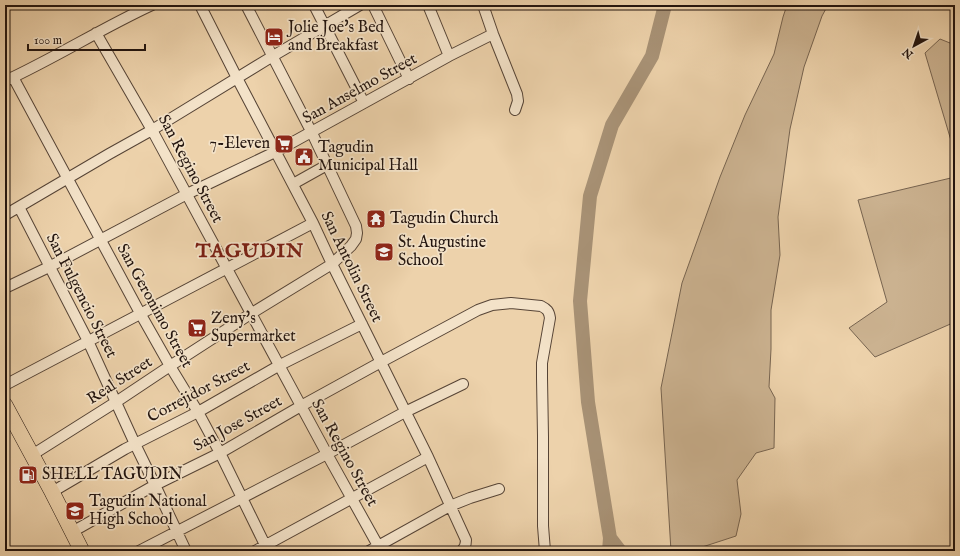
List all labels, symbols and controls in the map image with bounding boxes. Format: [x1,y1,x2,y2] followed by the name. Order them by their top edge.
[286,18,385,56] place label: Jolie Joe's Bed and Breakfast
[28,26,145,52] scale bar
[263,26,285,48] hotel icon: Jolie Joe's Bed and Breakfast
[894,26,934,66] north arrow
[34,33,62,48] text: 100 m
[900,44,917,62] text: N
[299,49,421,129] street label: San Anselmo Street
[153,111,227,227] street label: San Regino Street
[273,133,295,155] supermarket icon: 7-Eleven
[209,134,270,154] place label: 7-Eleven
[318,138,419,176] place label: Tagudin Municipal Hall
[293,146,315,168] public building icon: Tagudin Municipal Hall
[316,208,387,326] street label: San Antolin Street
[365,208,387,230] temple icon: Tagudin Church
[390,209,499,229] place label: Tagudin Church
[41,230,121,362] street label: San Fulgencio Street
[398,233,486,271] place label: St. Augustine School
[195,239,304,264] district label: TAGUDIN
[112,241,197,372] street label: San Geronimo Street
[373,241,395,263] school or university icon: St. Augustine School
[211,309,296,347] place label: Zeny's Supermarket
[186,317,208,339] supermarket icon: Zeny's Supermarket
[84,352,157,410] street label: Real Street
[144,356,254,427] street label: Correjidor Street
[190,391,286,457] street label: San Jose Street
[306,396,382,511] street label: San Regino Street
[17,464,39,486] fuel station icon: SHELL TAGUDIN
[42,465,183,485] place label: SHELL TAGUDIN
[89,492,207,530] place label: Tagudin National High School
[64,500,86,522] school or university icon: Tagudin National High School

